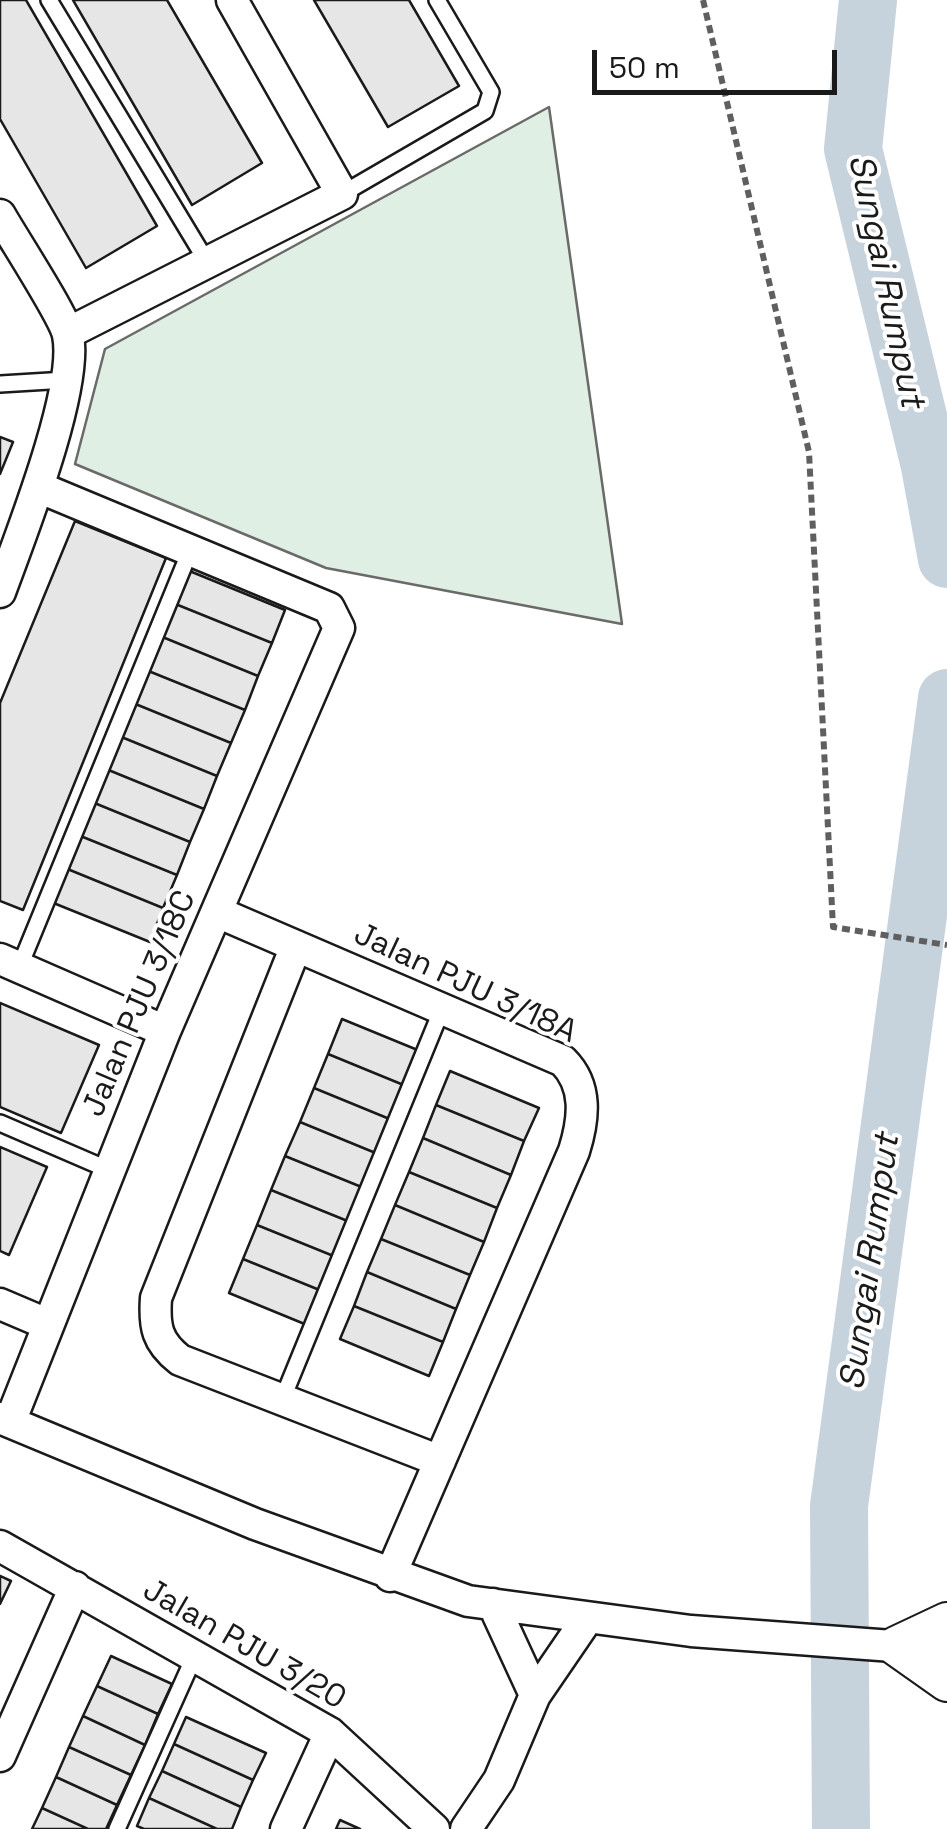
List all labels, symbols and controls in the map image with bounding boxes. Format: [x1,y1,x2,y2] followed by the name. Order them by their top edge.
[597,30,842,92] scale bar
[609,48,680,87] text: 50 m
[838,150,932,412] water label: Sungai Rumput
[75,885,205,1123] street label: Jalan PJU 3/18C
[348,916,582,1052] street label: Jalan PJU 3/18A
[832,1131,910,1393] water label: Sungai Rumput
[136,1571,352,1719] street label: Jalan PJU 3/20

